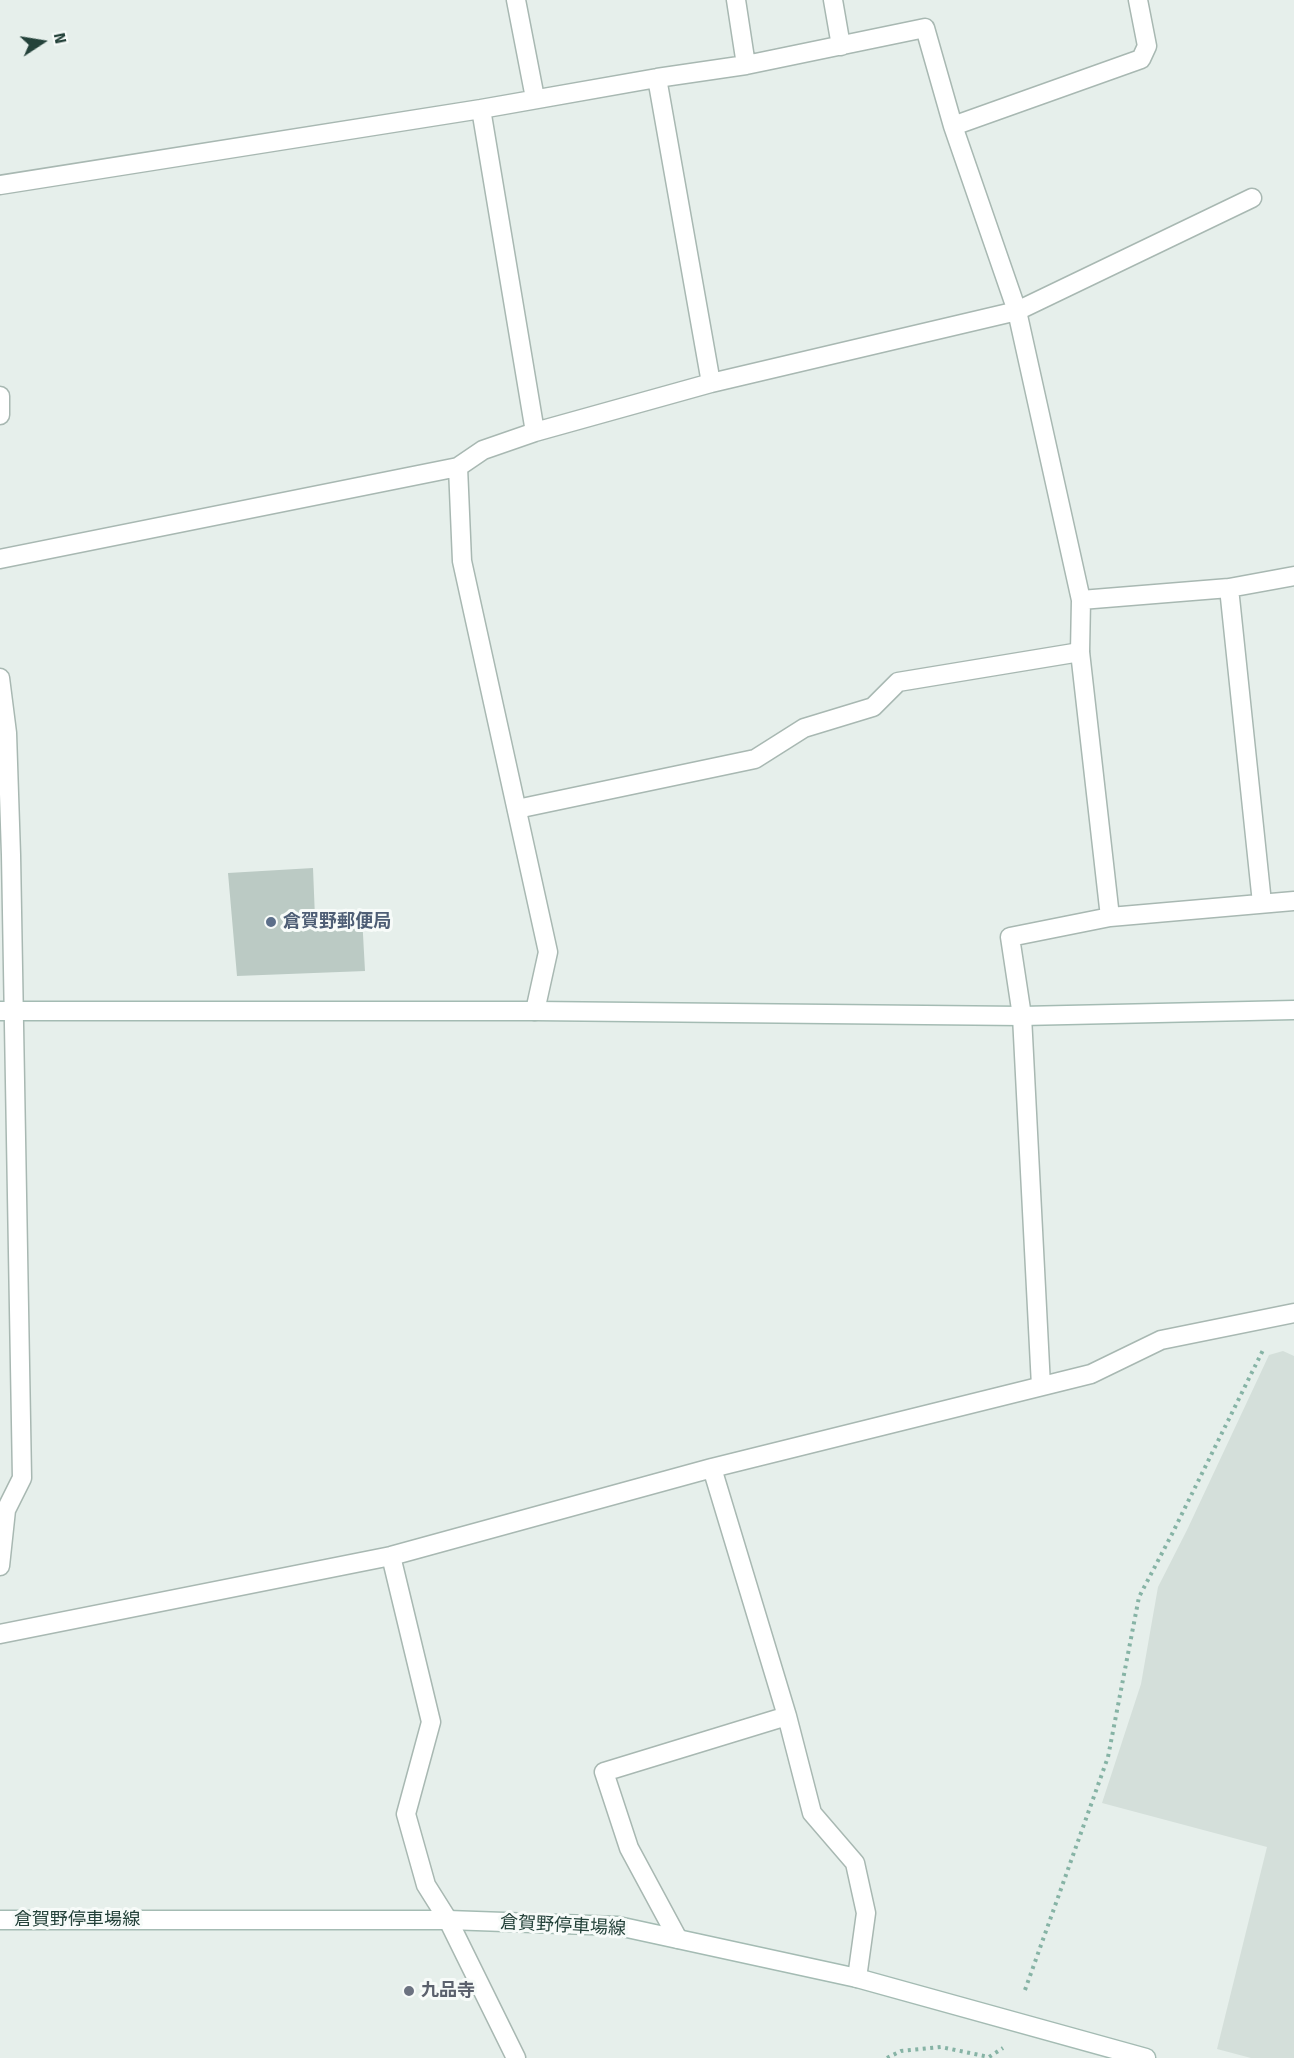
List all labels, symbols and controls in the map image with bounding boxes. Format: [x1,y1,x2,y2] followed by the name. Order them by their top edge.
[12,12,72,72] north arrow
[50,31,70,45] text: N
[283,911,391,933] place label: 倉賀野郵便局
[264,915,278,929] marker: 倉賀野郵便局
[14,1909,140,1931] street label: 倉賀野停車場線
[500,1912,626,1940] street label: 倉賀野停車場線
[421,1980,475,2002] place label: 九品寺
[402,1984,416,1998] marker: 九品寺

